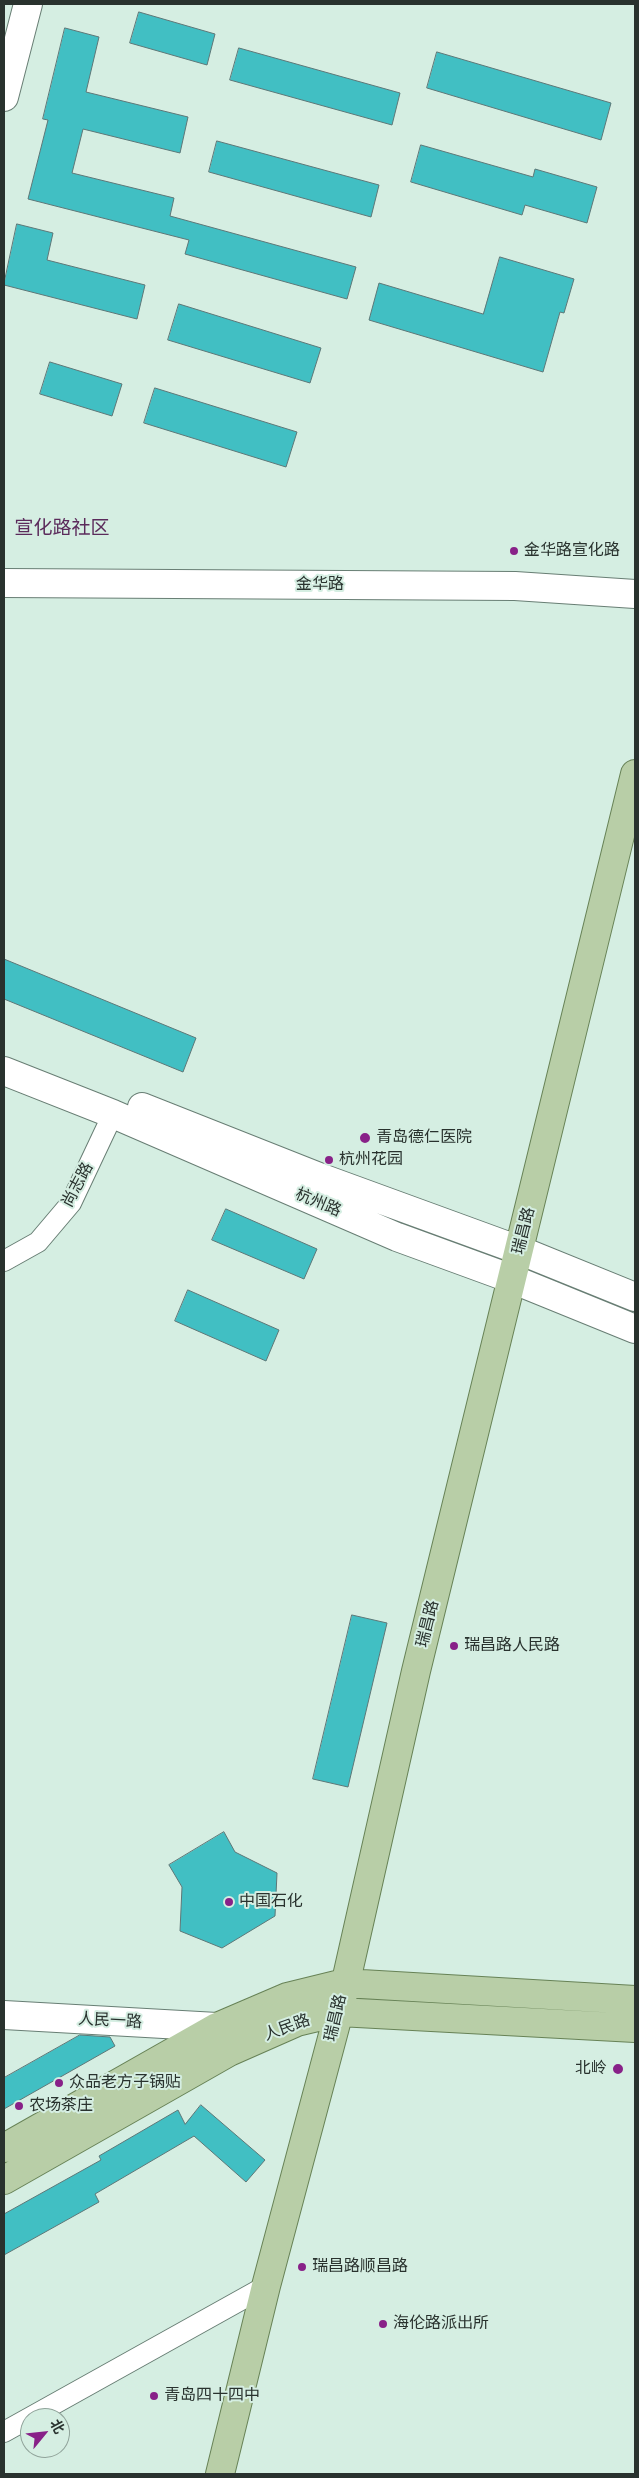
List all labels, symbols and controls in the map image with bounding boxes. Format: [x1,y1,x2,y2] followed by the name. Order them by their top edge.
[15,518,109,540] district label: 宣化路社区
[524,541,620,561] place label: 金华路宣化路
[508,545,520,557] marker: 金华路宣化路
[296,575,344,595] street label: 金华路
[376,1128,472,1148] place label: 青岛德仁医院
[358,1131,372,1145] marker: 青岛德仁医院
[339,1150,403,1170] place label: 杭州花园
[323,1154,335,1166] marker: 杭州花园
[58,1159,98,1211] street label: 尚志路
[292,1185,344,1221] street label: 杭州路
[509,1205,539,1257] street label: 瑞昌路
[413,1598,443,1650] street label: 瑞昌路
[464,1636,560,1656] place label: 瑞昌路人民路
[448,1640,460,1652] marker: 瑞昌路人民路
[239,1892,303,1912] place label: 中国石化
[223,1896,235,1908] marker: 中国石化
[321,1992,351,2044] street label: 瑞昌路
[78,2010,142,2032] street label: 人民一路
[261,2011,313,2045] street label: 人民路
[575,2059,607,2079] place label: 北岭
[611,2062,625,2076] marker: 北岭
[69,2073,181,2093] place label: 众品老方子锅贴
[53,2077,65,2089] marker: 众品老方子锅贴
[29,2096,93,2116] place label: 农场茶庄
[13,2100,25,2112] marker: 农场茶庄
[312,2257,408,2277] place label: 瑞昌路顺昌路
[296,2261,308,2273] marker: 瑞昌路顺昌路
[393,2314,489,2334] place label: 海伦路派出所
[377,2318,389,2330] marker: 海伦路派出所
[164,2386,260,2406] place label: 青岛四十四中
[148,2390,160,2402] marker: 青岛四十四中
[20,2408,70,2458] north arrow
[46,2416,69,2437] text: 北

